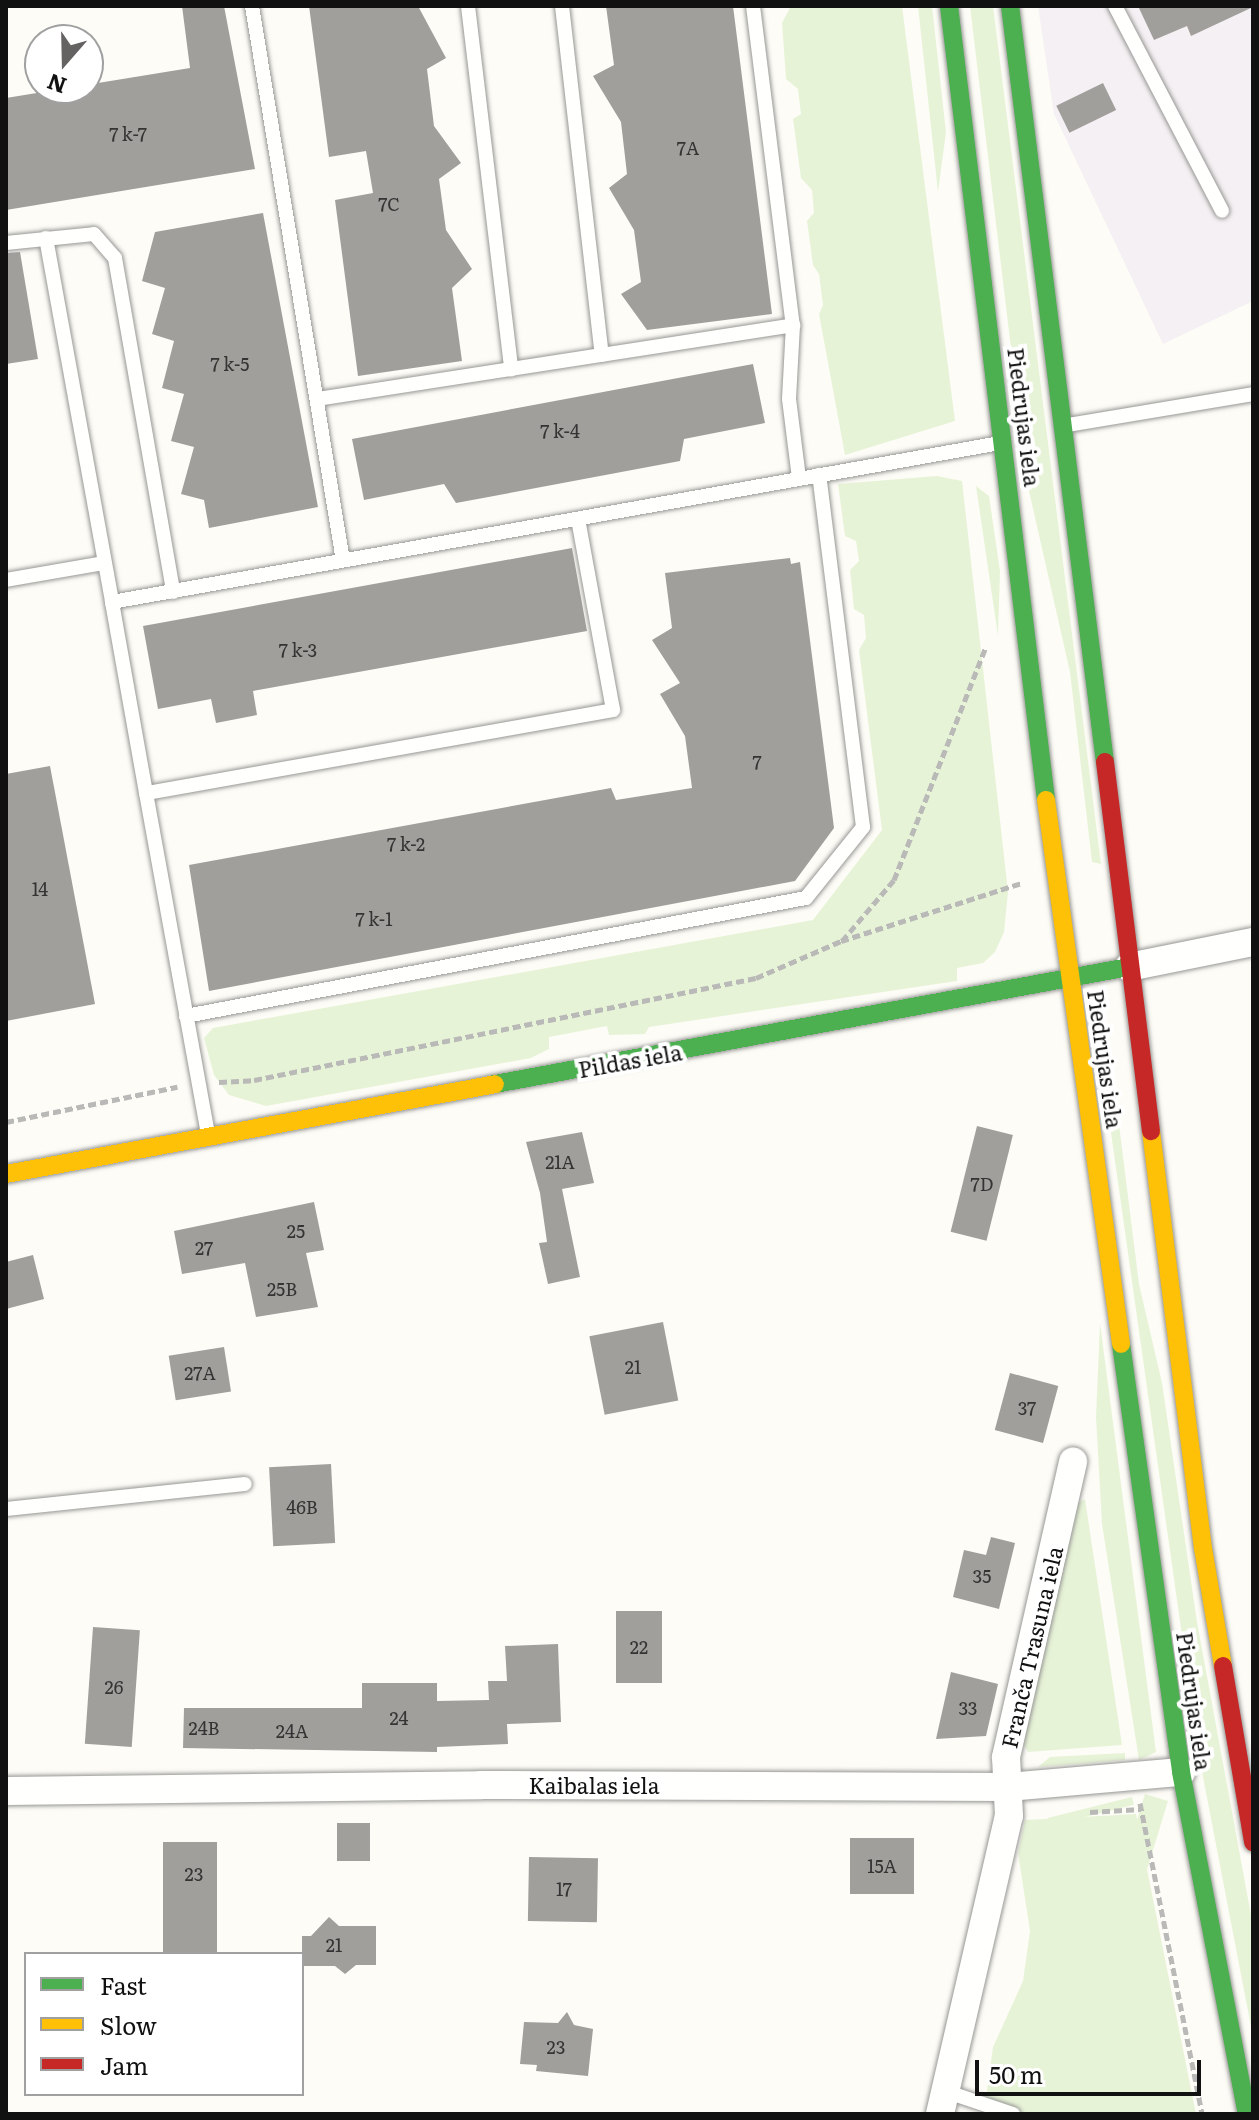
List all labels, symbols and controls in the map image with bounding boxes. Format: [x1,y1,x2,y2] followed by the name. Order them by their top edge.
[24,24,104,104] north arrow
[42,66,71,104] text: N
[109,123,147,145] house number: 7 k-7
[677,137,699,159] house number: 7A
[378,193,400,215] house number: 7C
[1003,346,1047,488] street label: Piedrujas iela
[211,353,249,375] house number: 7 k-5
[540,420,580,442] house number: 7 k-4
[279,639,317,661] house number: 7 k-3
[752,751,762,773] house number: 7
[387,833,425,855] house number: 7 k-2
[32,878,48,900] house number: 14
[355,908,393,930] house number: 7 k-1
[1083,988,1129,1130] street label: Piedrujas iela
[576,1038,684,1082] street label: Pildas iela
[545,1151,575,1173] house number: 21A
[971,1173,993,1195] house number: 7D
[287,1220,305,1242] house number: 25
[195,1237,213,1259] house number: 27
[267,1278,297,1300] house number: 25B
[625,1356,641,1378] house number: 21
[184,1362,216,1384] house number: 27A
[1018,1397,1036,1419] house number: 37
[286,1496,318,1518] house number: 46B
[995,1543,1067,1751] street label: Franča Trasuna iela
[973,1565,991,1587] house number: 35
[1172,1630,1218,1772] street label: Piedrujas iela
[630,1636,648,1658] house number: 22
[105,1676,123,1698] house number: 26
[959,1697,977,1719] house number: 33
[389,1707,409,1729] house number: 24
[189,1717,219,1739] house number: 24B
[276,1720,308,1742] house number: 24A
[528,1772,660,1798] street label: Kaibalas iela
[867,1855,897,1877] house number: 15A
[185,1863,203,1885] house number: 23
[556,1878,572,1900] house number: 17
[326,1934,342,1956] house number: 21
[24,1952,304,2096] legend
[100,1967,147,2002] text: Fast
[100,2007,157,2042] text: Slow
[547,2036,565,2058] house number: 23
[979,2044,1205,2094] scale bar
[100,2047,148,2082] text: Jam
[989,2056,1043,2091] text: 50 m

